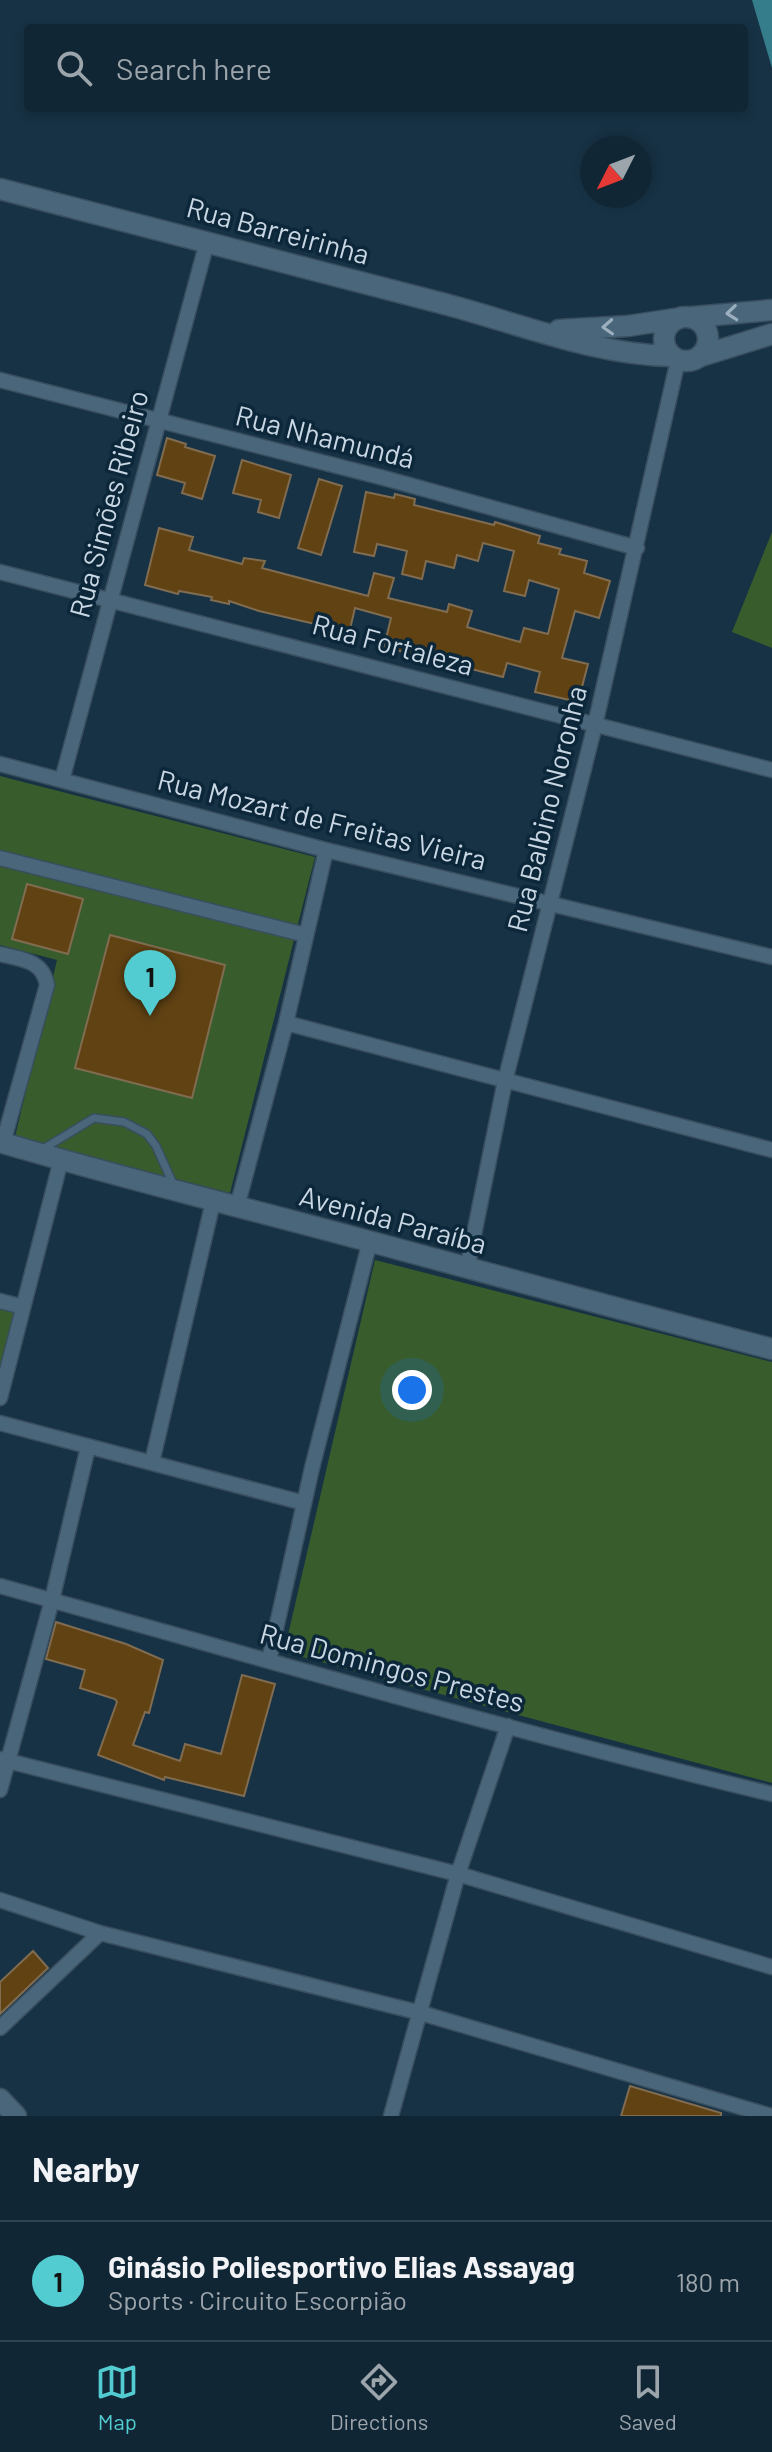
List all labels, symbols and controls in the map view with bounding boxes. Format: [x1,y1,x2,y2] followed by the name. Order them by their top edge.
[24,24,748,112] search box
[52,46,96,90] icon: search
[116,50,272,86] text: Search here
[580,136,652,208] north arrow
[183,189,373,271] street label: Rua Barreirinha
[725,304,738,321] one-way arrow
[601,319,614,336] one-way arrow
[61,386,155,621] street label: Rua Simões Ribeiro
[232,397,418,475] street label: Rua Nhamundá
[309,606,478,682] street label: Rua Fortaleza
[499,682,593,935] street label: Rua Balbino Noronha
[154,762,490,876] street label: Rua Mozart de Freitas Vieira
[124,950,176,1016] pin: 1
[296,1178,490,1260] street label: Avenida Paraíba
[392,1370,432,1410] your location
[257,1615,528,1719] street label: Rua Domingos Prestes
[32,2148,140,2189] text: Nearby
[108,2248,575,2284] text: Ginásio Poliesportivo Elias Assayag
[53,2266,63,2297] text: 1
[676,2266,740,2297] text: 180 m
[108,2284,407,2315] text: Sports · Circuito Escorpião
[95,2360,139,2434] tab: Map
[330,2360,428,2434] tab: Directions
[619,2360,677,2434] tab: Saved

